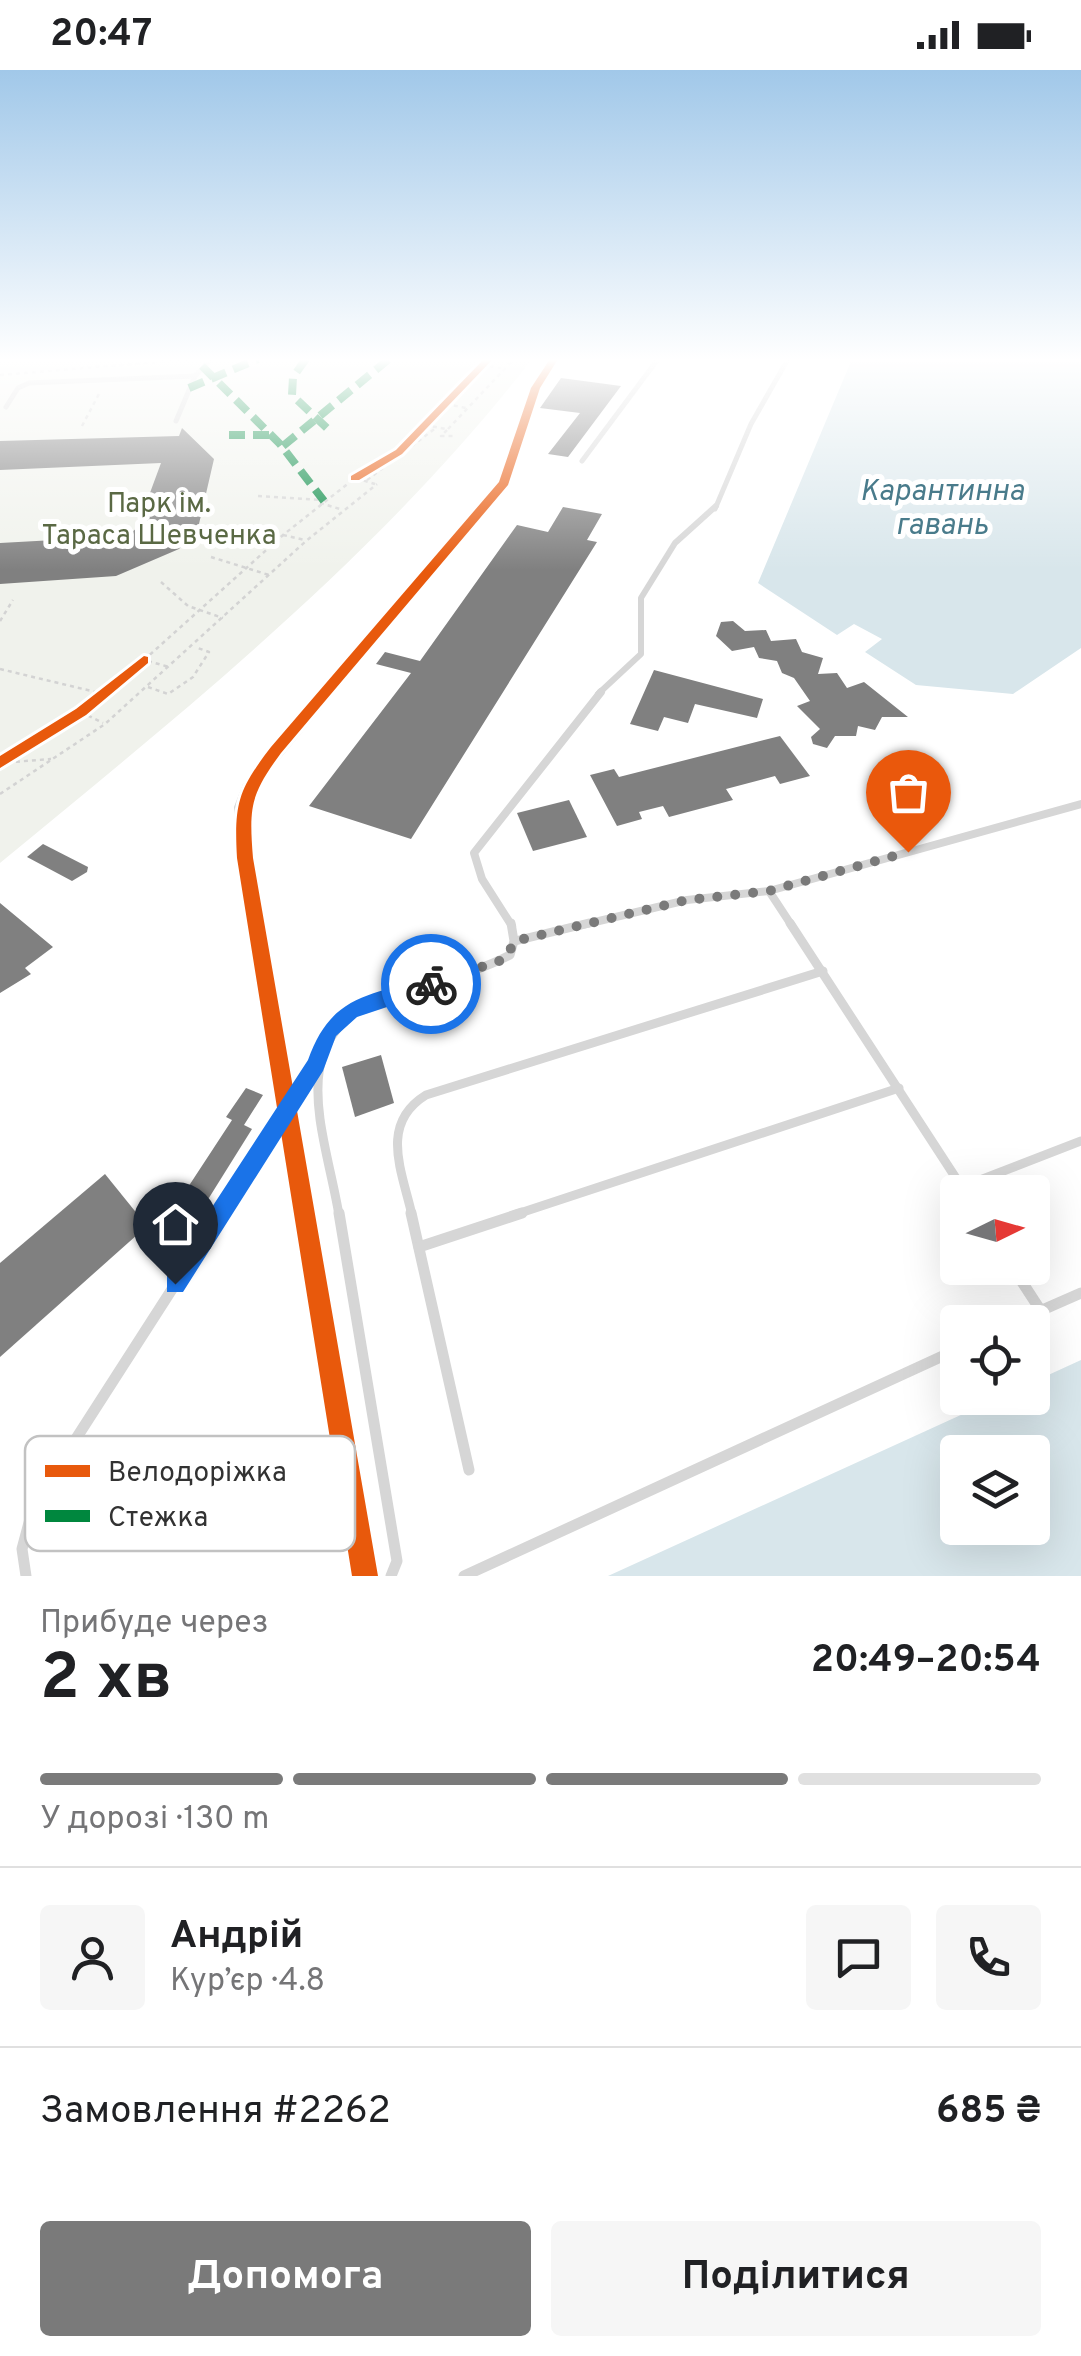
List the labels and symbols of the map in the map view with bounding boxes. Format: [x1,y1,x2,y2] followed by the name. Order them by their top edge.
[860,474,1025,545] water label: Карантинна гавань
[41,487,277,555] park label: Парк ім. Тараса Шевченка
[866,750,951,853] pin
[381,934,481,1034] courier
[940,1175,1050,1285] north arrow
[133,1182,218,1285] pin
[25,1436,355,1551] legend
[108,1456,287,1492] text: Велодоріжка
[108,1501,208,1537] text: Стежка

